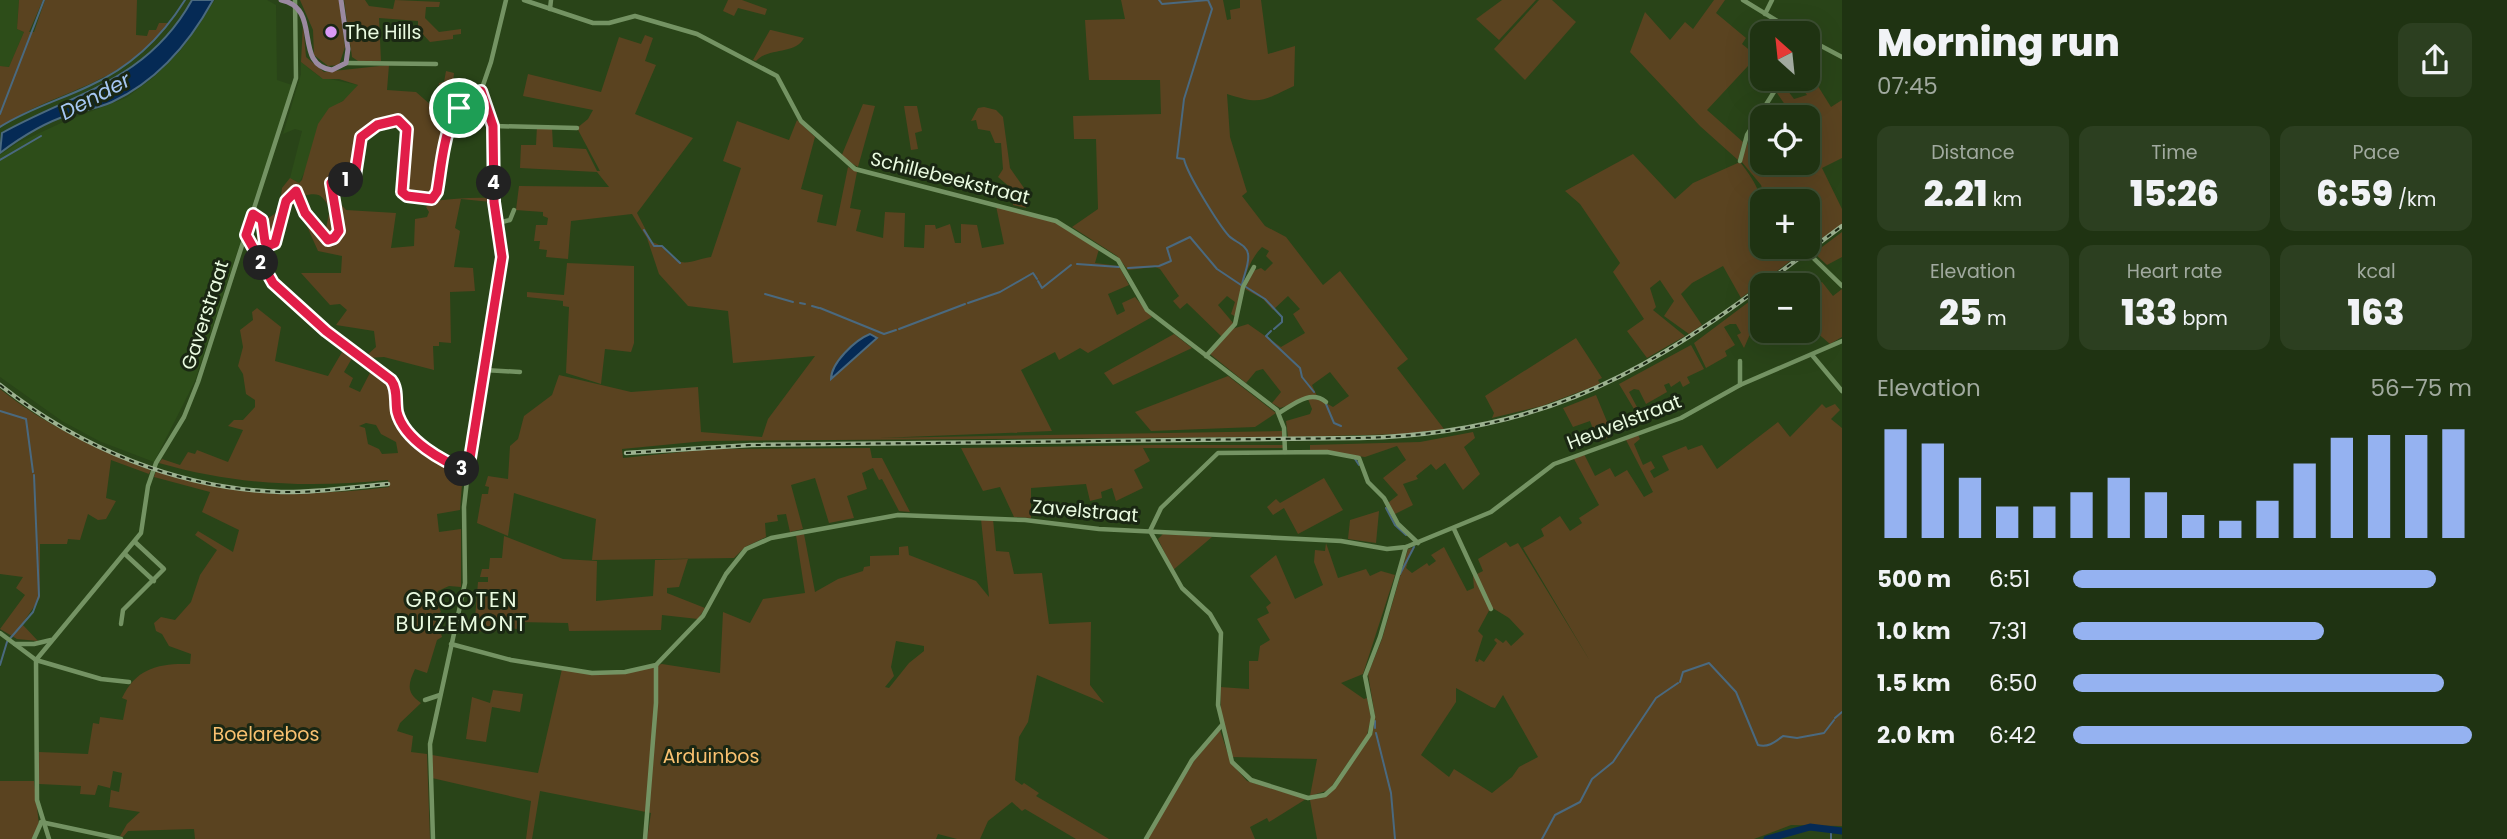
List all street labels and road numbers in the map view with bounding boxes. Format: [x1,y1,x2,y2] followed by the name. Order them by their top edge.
[867,145,1033,211] street label: Schillebeekstraat
[175,257,235,373] street label: Gaverstraat
[1563,388,1685,456] street label: Heuvelstraat
[1031,493,1139,529] street label: Zavelstraat

